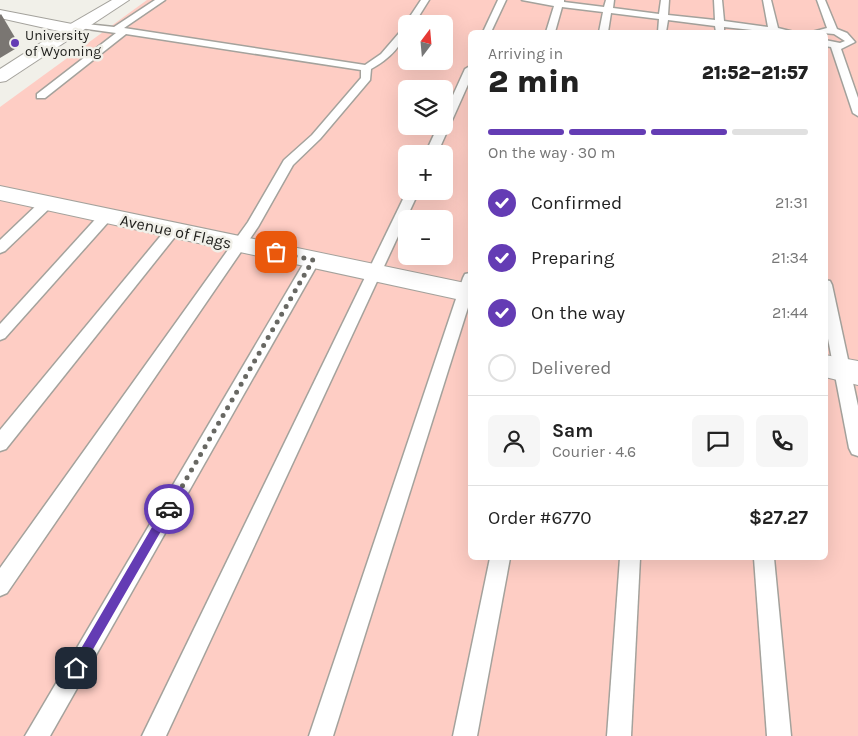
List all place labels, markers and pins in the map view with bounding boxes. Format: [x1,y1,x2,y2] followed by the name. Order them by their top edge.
[25,27,101,60] place label: University of Wyoming
[9,37,21,49] marker: University of Wyoming
[255,231,297,273] pin
[55,647,97,689] pin

